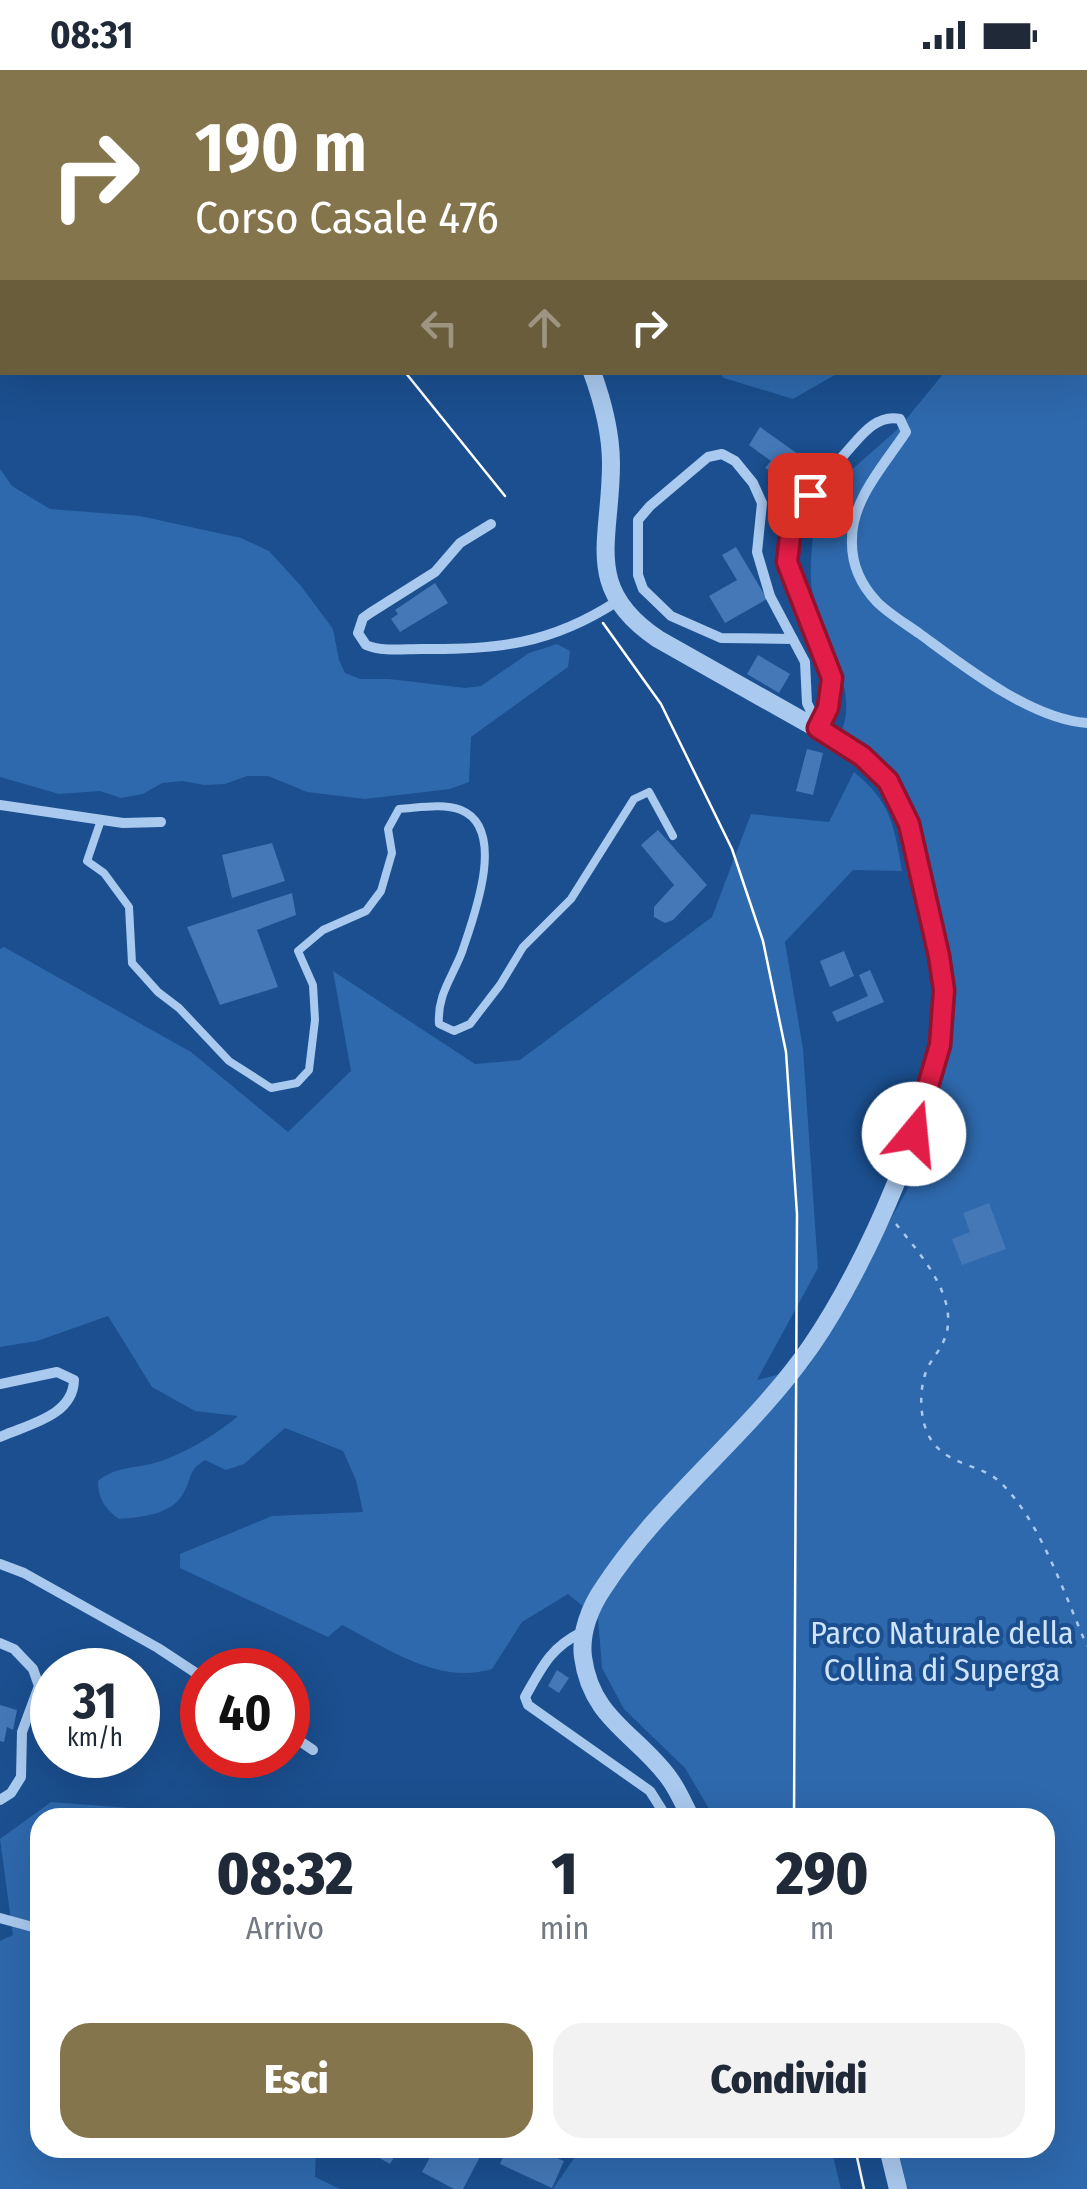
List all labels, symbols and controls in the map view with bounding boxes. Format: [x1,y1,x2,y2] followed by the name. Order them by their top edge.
[50,12,133,58] text: 08:31
[195,106,367,190] text: 190 m
[30,110,160,240] icon: right
[195,191,499,245] text: Corso Casale 476
[412,300,467,355] icon: left
[517,300,572,355] icon: ahead
[622,300,677,355] icon: right
[768,453,853,538] pin
[783,468,838,523] icon: arrive
[862,1082,966,1186] position arrow
[810,1614,1074,1689] park label: Parco Naturale della Collina di Superga
[180,1648,310,1778] speed limit sign: 40
[73,1671,117,1731] text: 31
[67,1723,123,1753] text: km/h
[216,1838,353,1910] text: 08:32
[552,1838,578,1910] text: 1
[776,1838,869,1910] text: 290
[246,1909,324,1947] text: Arrivo
[540,1909,589,1947] text: min
[810,1909,834,1947] text: m
[60,2023,533,2138] button: Esci
[553,2023,1025,2138] button: Condividi

